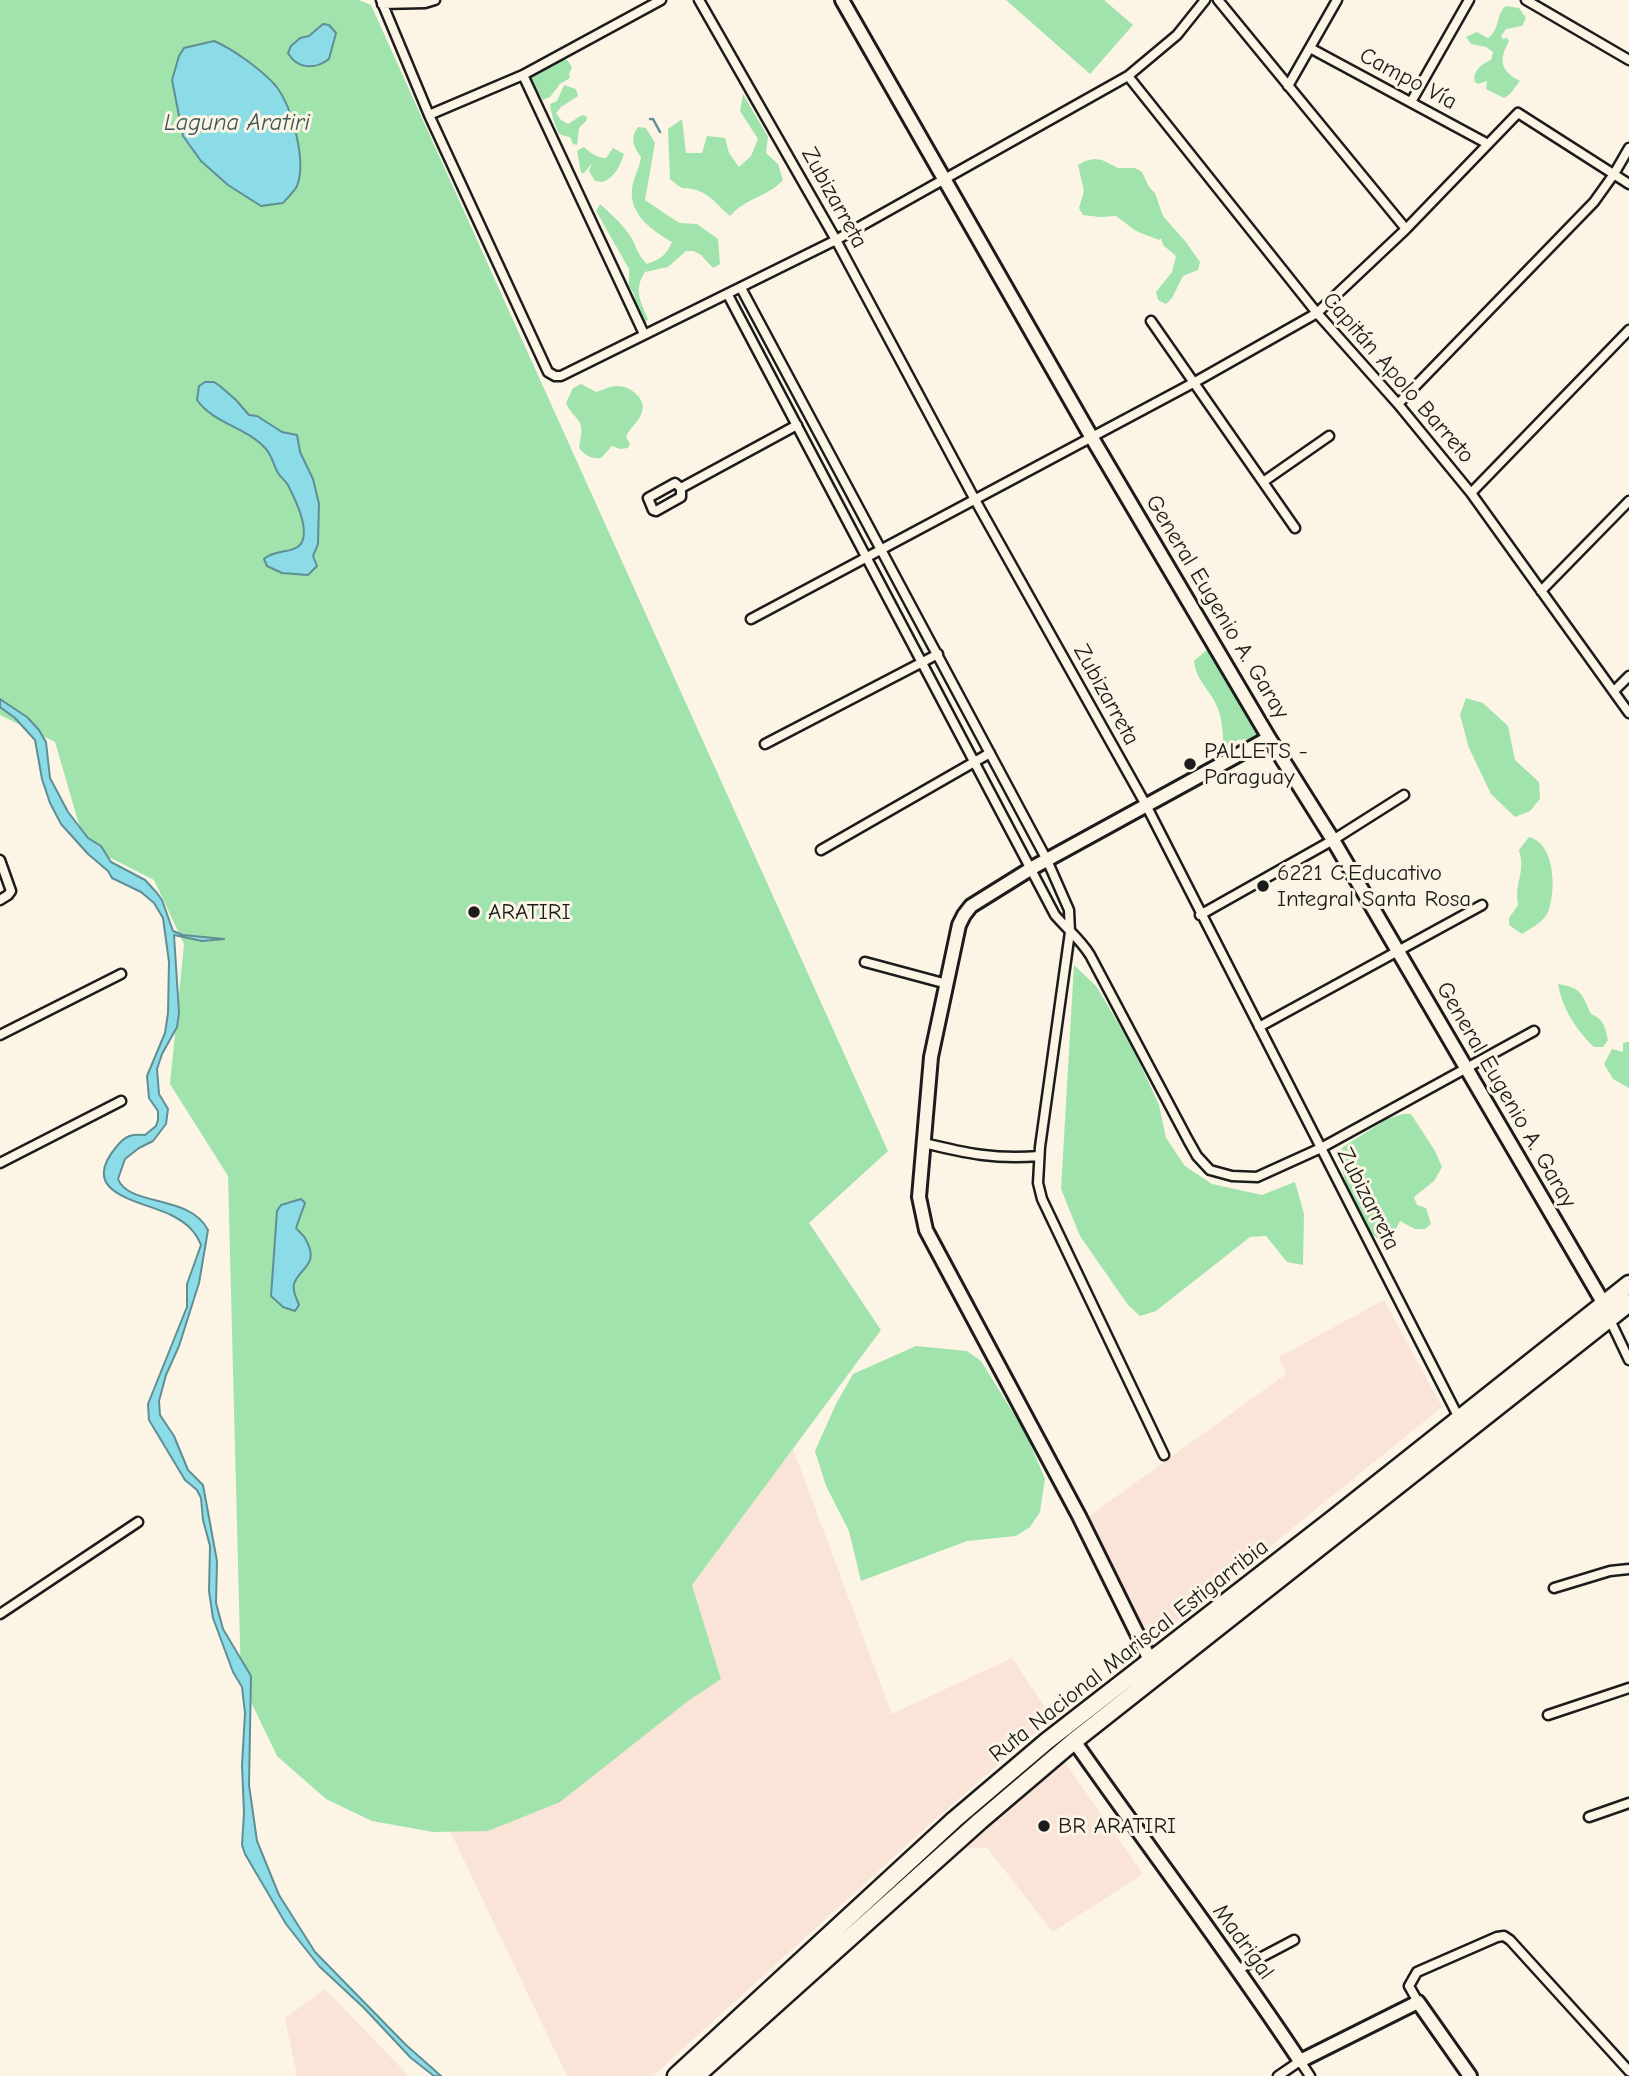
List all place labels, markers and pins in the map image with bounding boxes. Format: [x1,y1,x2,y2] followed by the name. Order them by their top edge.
[1204,737,1308,791] place label: PALLETS - Paraguay
[1182,756,1198,772] marker: PALLETS - Paraguay
[1277,859,1471,913] place label: 6221 C.Educativo Integral Santa Rosa
[1255,878,1271,894] marker: 6221 C.Educativo Integral Santa Rosa
[488,898,570,926] place label: ARATIRI
[466,904,482,920] marker: ARATIRI
[1058,1812,1176,1840] place label: BR ARATIRI
[1036,1818,1052,1834] marker: BR ARATIRI

